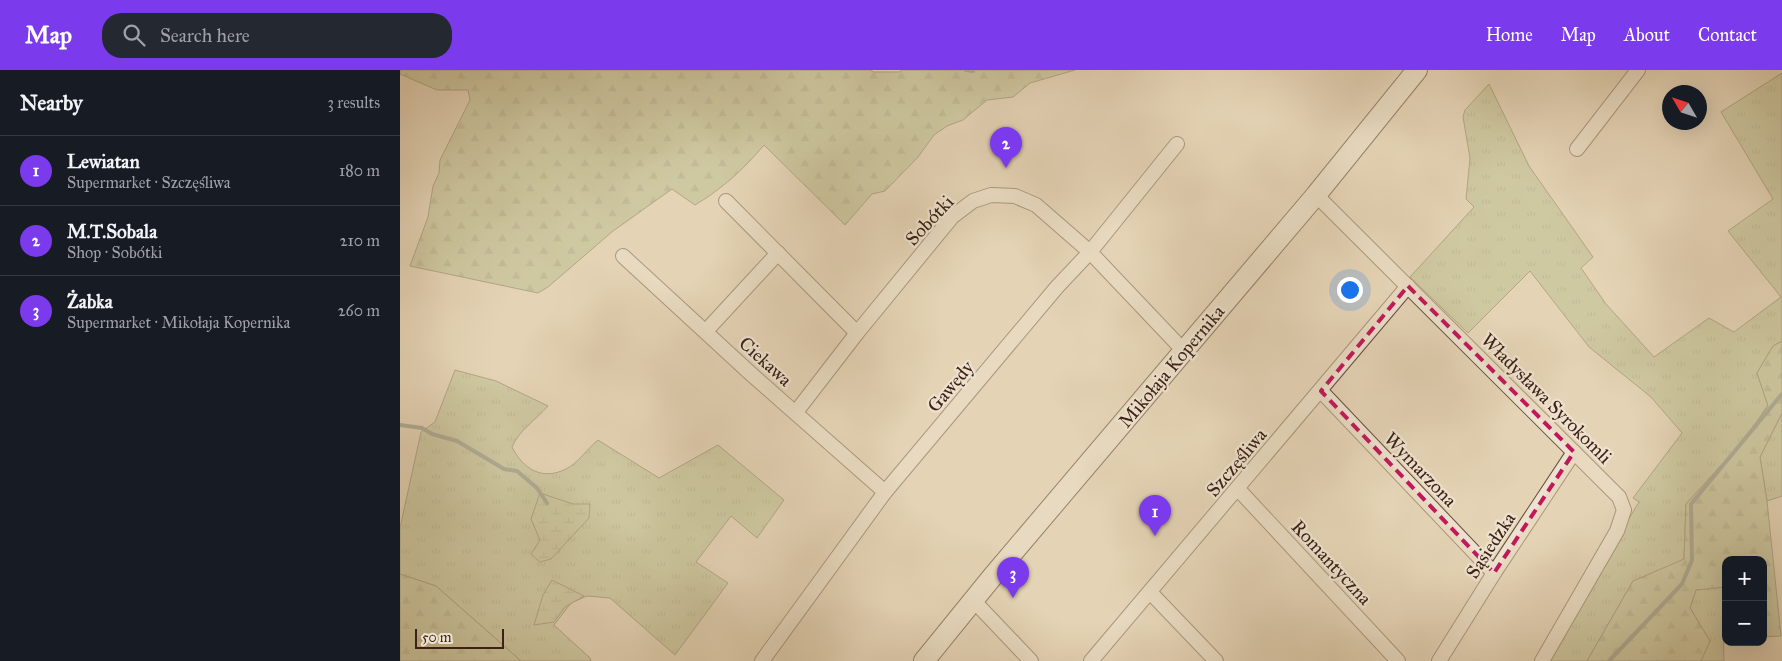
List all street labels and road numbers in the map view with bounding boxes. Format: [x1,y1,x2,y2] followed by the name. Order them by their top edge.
[900,190,958,250] street label: Sobótki
[1113,300,1230,432] street label: Mikołaja Kopernika
[1477,328,1617,468] street label: Władysława Syrokomli
[735,332,798,392] street label: Ciekawa
[922,355,979,417] street label: Gawędy
[1201,423,1272,501] street label: Szczęśliwa
[1379,427,1462,512] street label: Wymarzona
[1461,507,1521,583] street label: Sąsiedzka
[1287,515,1377,610] street label: Romantyczna

